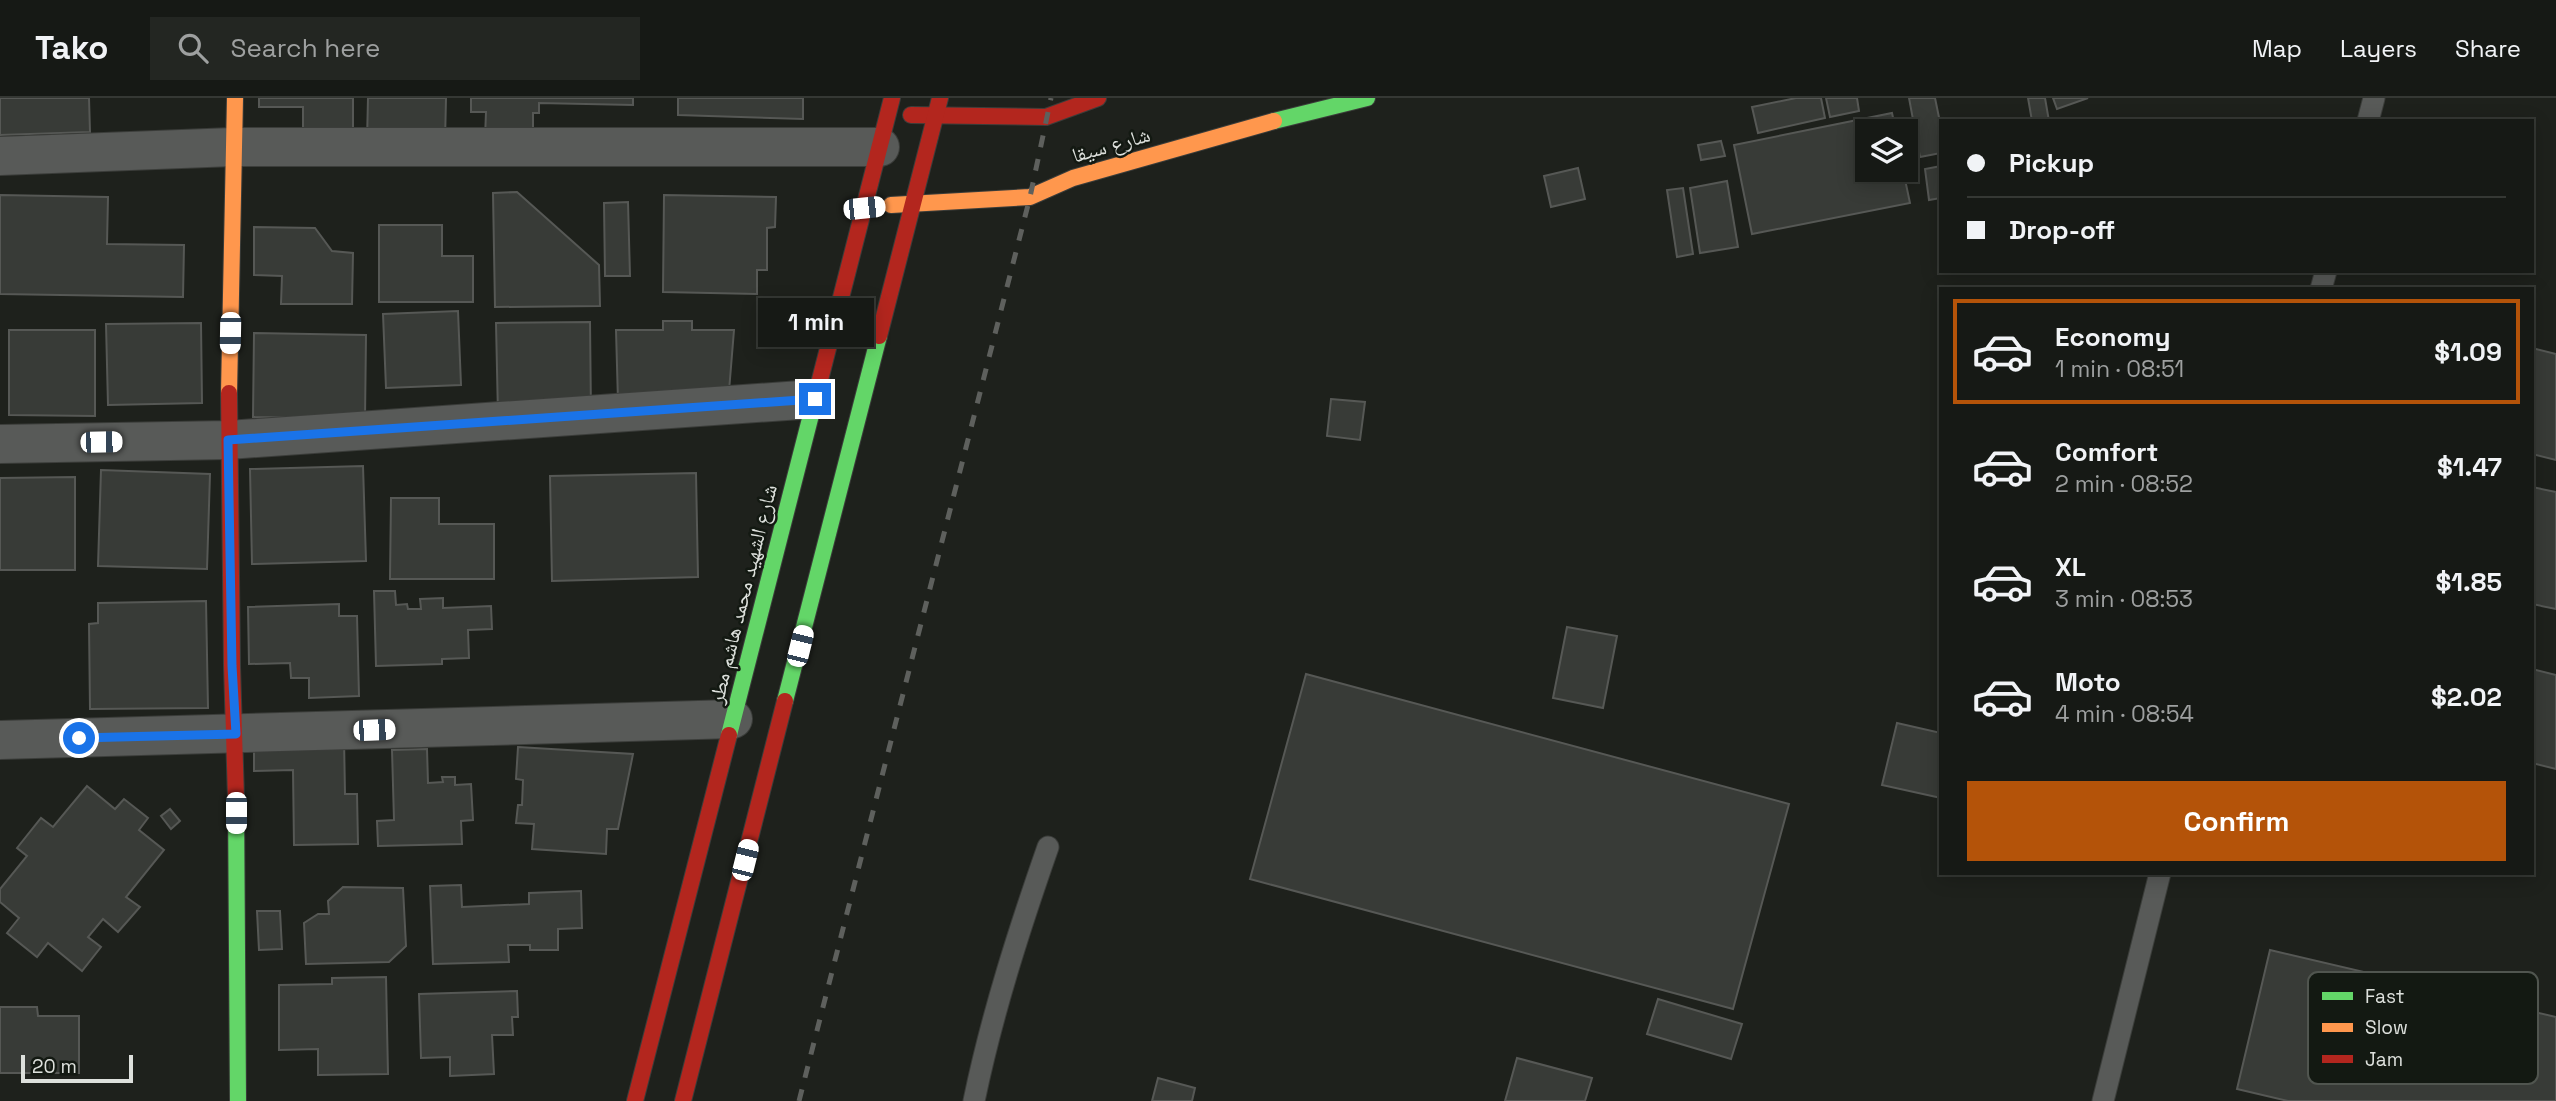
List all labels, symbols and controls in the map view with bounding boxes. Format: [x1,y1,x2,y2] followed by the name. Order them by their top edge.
[150,17,640,80] search box
[35,27,108,69] text: Tako
[174,29,212,67] icon: search
[230,31,380,65] text: Search here
[2252,33,2302,64] text: Map
[2340,33,2417,64] text: Layers
[2455,33,2521,64] text: Share
[1855,119,1918,182] map controls
[1855,119,1918,182] button: layers
[1069,120,1153,169] street label: شارع سيقا
[2009,146,2094,180] text: Pickup
[843,195,886,221] car
[2009,213,2115,247] text: Drop-off
[757,298,873,346] callout: 1 min
[788,307,844,337] text: 1 min
[220,312,241,354] car
[1971,320,2034,383] icon: car
[2055,320,2171,354] text: Economy
[2434,335,2502,369] text: $1.09
[2055,354,2184,384] text: 1 min · 08:51
[799,383,831,415] route end
[80,431,123,453] car
[1971,435,2034,498] icon: car
[2055,435,2158,469] text: Comfort
[2437,450,2502,484] text: $1.47
[2055,469,2193,499] text: 2 min · 08:52
[702,482,784,707] street label: شارع الشهيد محمد هاشم مطر
[1971,550,2034,613] icon: car
[2055,550,2086,584] text: XL
[2436,565,2502,599] text: $1.85
[2055,584,2193,614] text: 3 min · 08:53
[785,623,816,669] car
[1971,665,2034,728] icon: car
[2055,665,2121,699] text: Moto
[2431,680,2502,714] text: $2.02
[2055,699,2194,729] text: 4 min · 08:54
[353,719,396,741] car
[63,722,95,754] route start
[1967,781,2506,861] button: Confirm
[226,792,247,834] car
[730,837,761,883] car
[2308,972,2538,1084] legend
[2365,984,2405,1009] text: Fast
[2365,1015,2408,1040] text: Slow
[2365,1047,2403,1072] text: Jam
[21,1052,133,1084] scale bar
[32,1054,77,1079] text: 20 m

